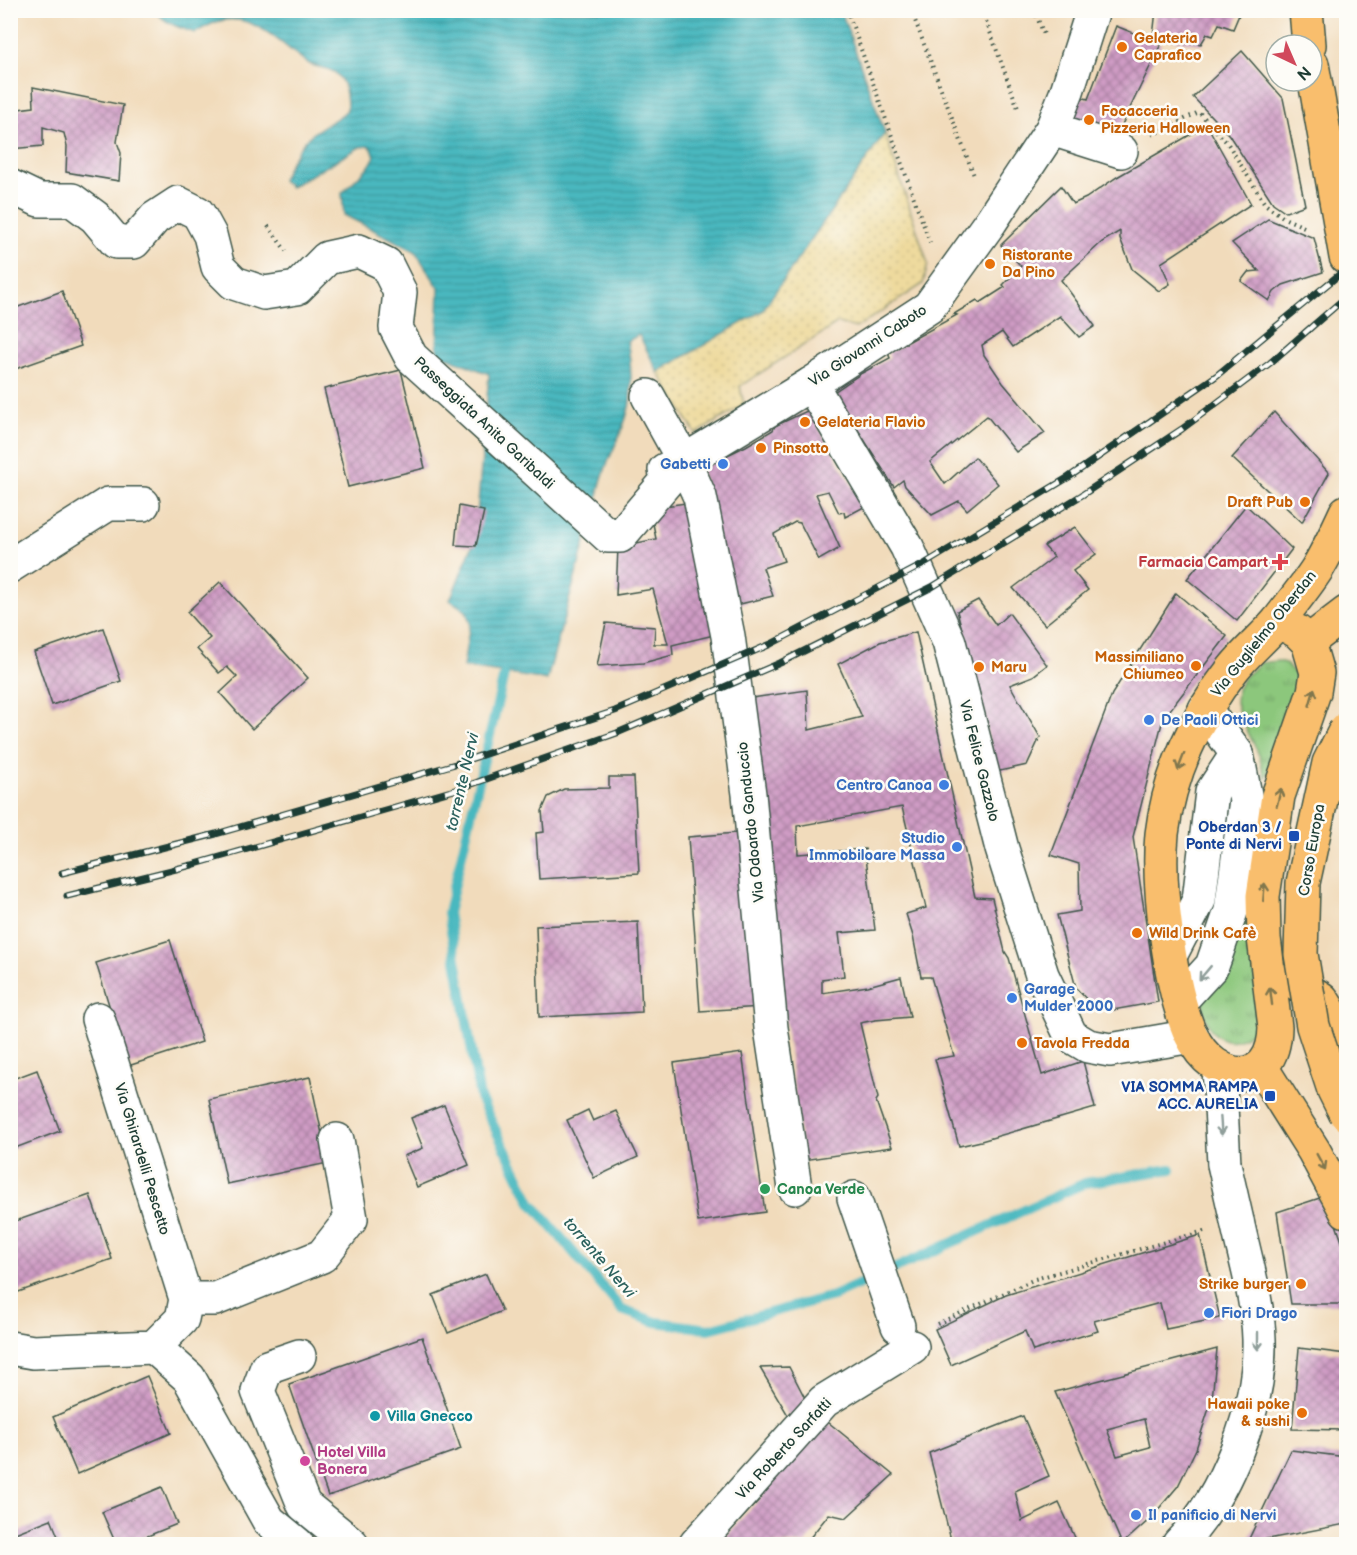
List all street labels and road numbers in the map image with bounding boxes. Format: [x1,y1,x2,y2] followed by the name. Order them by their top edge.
[805,301,931,391] street label: Via Giovanni Caboto
[410,353,558,493] street label: Passeggiata Anita Garibaldi
[1207,567,1321,701] street label: Via Guglielmo Oberdan
[955,698,1003,824] street label: Via Felice Gazzolo
[733,741,769,903] street label: Via Odoardo Ganduccio
[1295,802,1329,898] street label: Corso Europa
[110,1081,174,1237] street label: Via Ghirardelli Pescetto
[732,1394,836,1504] street label: Via Roberto Sarfatti

